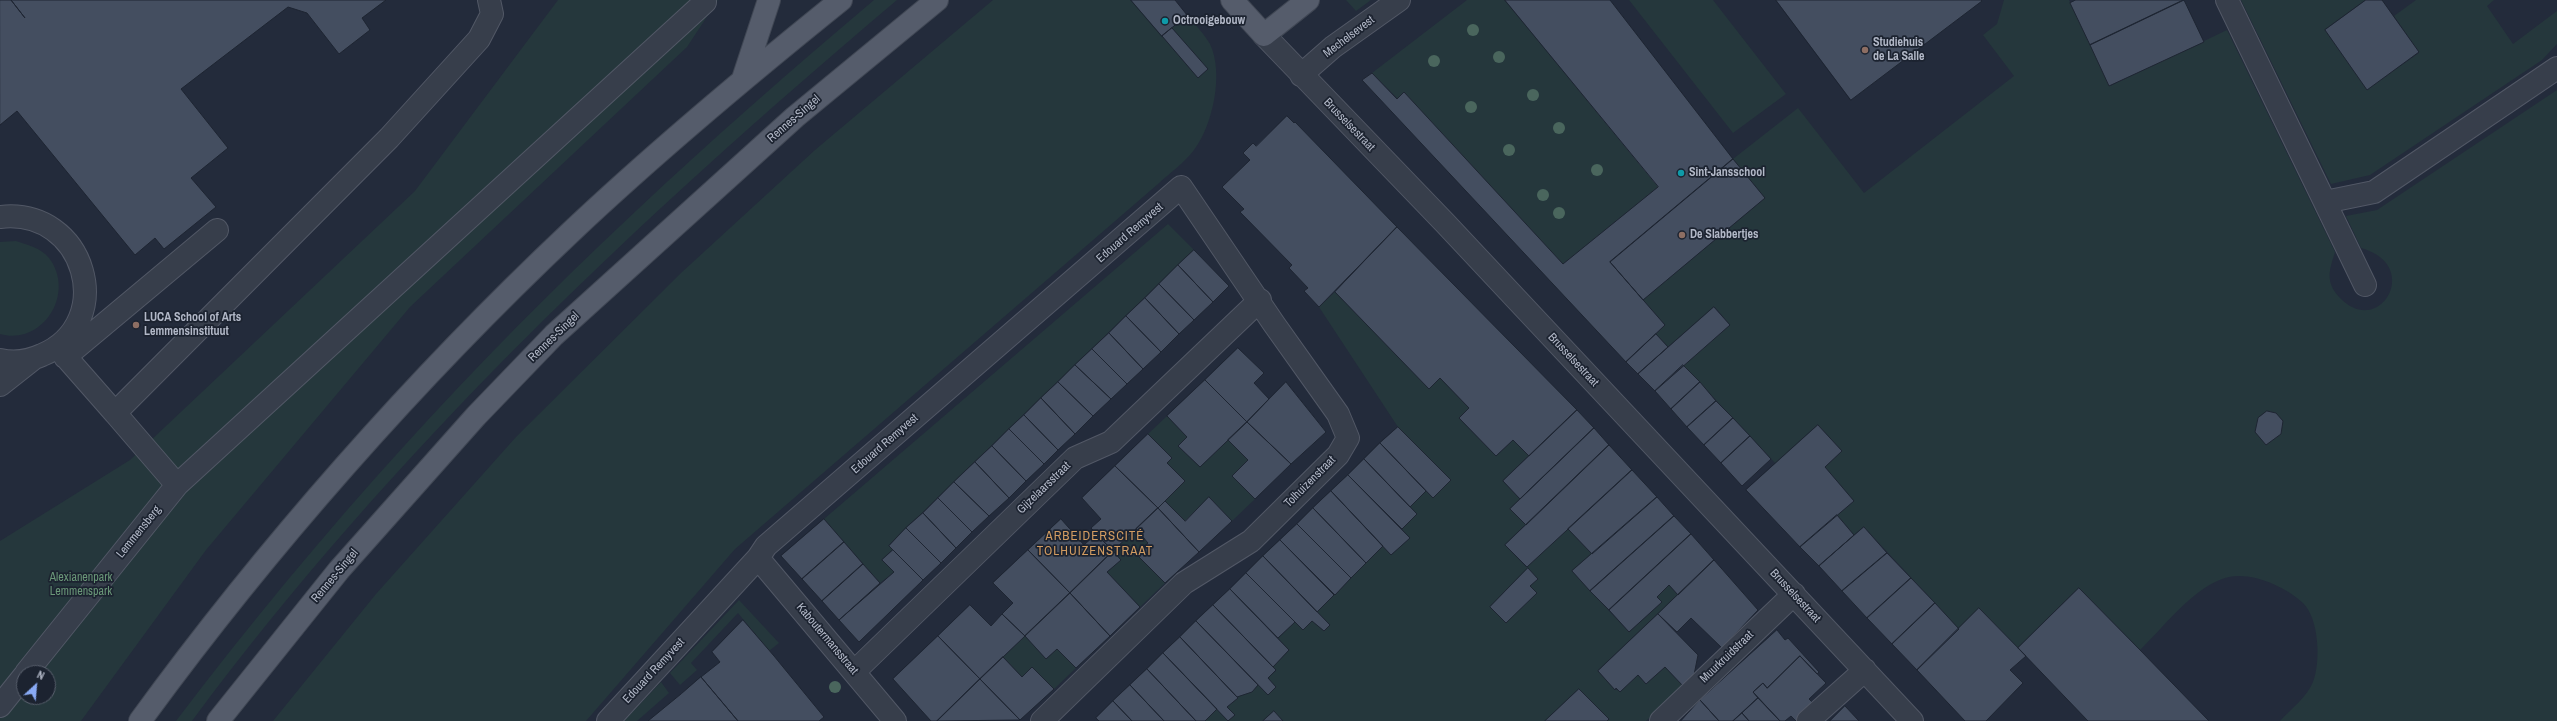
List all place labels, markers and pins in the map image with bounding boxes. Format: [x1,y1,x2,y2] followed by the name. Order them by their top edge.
[1173,14,1245,28] place label: Octrooigebouw
[1160,16,1170,26] marker: Octrooigebouw
[1873,36,1924,64] place label: Studiehuis de La Salle
[1860,45,1870,55] marker: Studiehuis de La Salle
[1689,166,1765,180] place label: Sint-Jansschool
[1676,168,1686,178] marker: Sint-Jansschool
[1690,228,1758,242] place label: De Slabbertjes
[1677,230,1687,240] marker: De Slabbertjes
[144,311,241,339] place label: LUCA School of Arts Lemmensinstituut
[131,320,141,330] marker: LUCA School of Arts Lemmensinstituut

